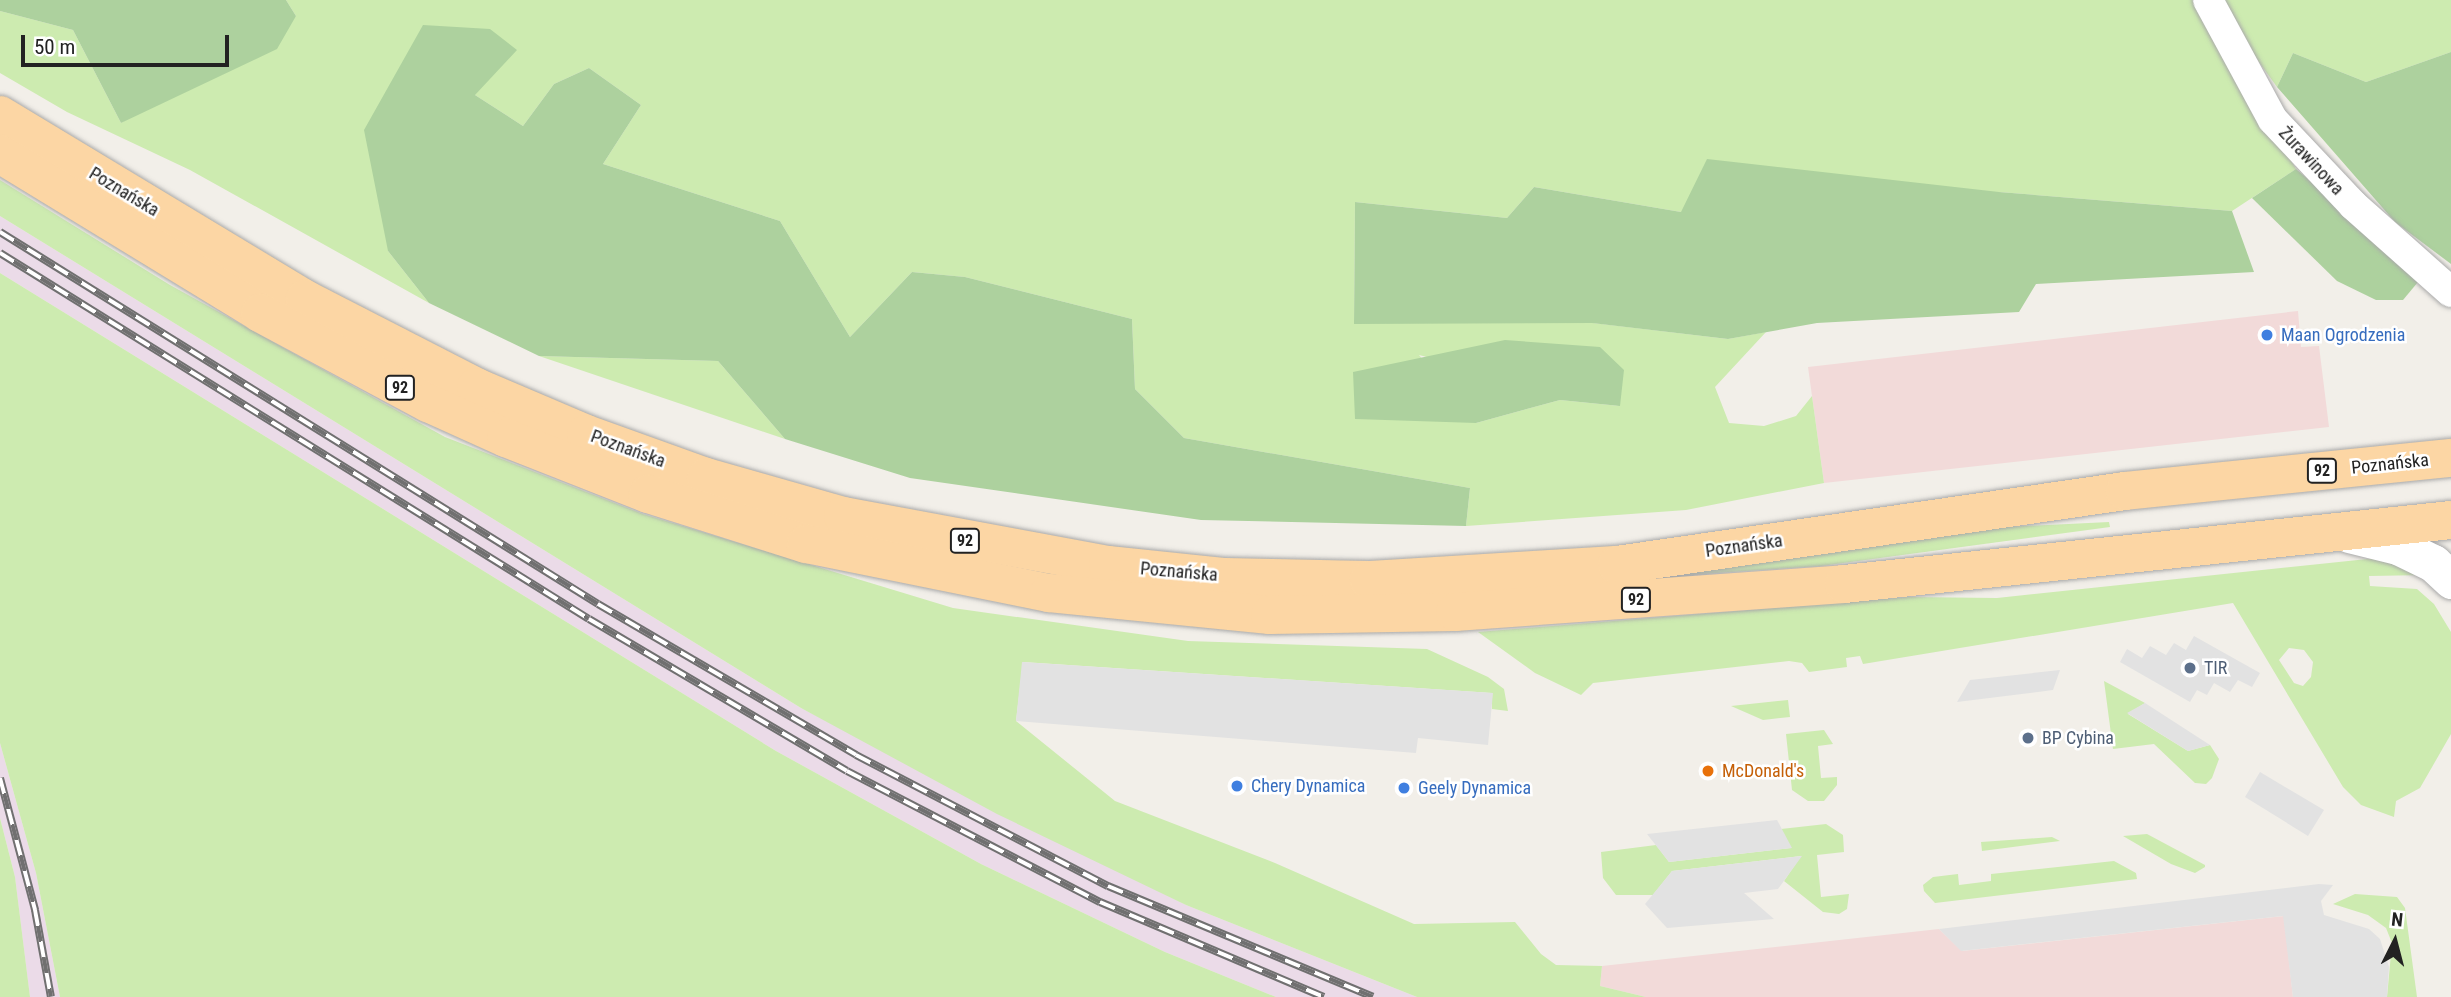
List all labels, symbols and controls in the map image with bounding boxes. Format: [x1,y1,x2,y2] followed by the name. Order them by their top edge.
[24,21,233,65] scale bar
[34,35,75,59] text: 50 m
[2274,122,2348,200] street label: Żurawinowa
[85,163,163,221] street label: Poznańska
[2281,324,2405,346] place label: Maan Ogrodzenia
[2259,327,2275,343] marker: Maan Ogrodzenia
[384,376,416,400] road number: 92
[588,426,668,472] street label: Poznańska
[2350,449,2430,479] street label: Poznańska
[2306,458,2338,484] road number: 92
[949,528,981,554] road number: 92
[1704,530,1784,562] street label: Poznańska
[1139,558,1219,586] street label: Poznańska
[1620,587,1652,612] road number: 92
[2204,657,2227,679] place label: TIR
[2182,660,2198,676] marker: TIR
[2042,727,2114,749] place label: BP Cybina
[2020,730,2036,746] marker: BP Cybina
[1722,760,1804,782] place label: McDonald's
[1700,763,1716,779] marker: McDonald's
[1251,775,1365,797] place label: Chery Dynamica
[1418,777,1531,799] place label: Geely Dynamica
[1229,778,1245,794] marker: Chery Dynamica
[1396,780,1412,796] marker: Geely Dynamica
[2360,906,2430,976] north arrow
[2390,908,2404,932] text: N

